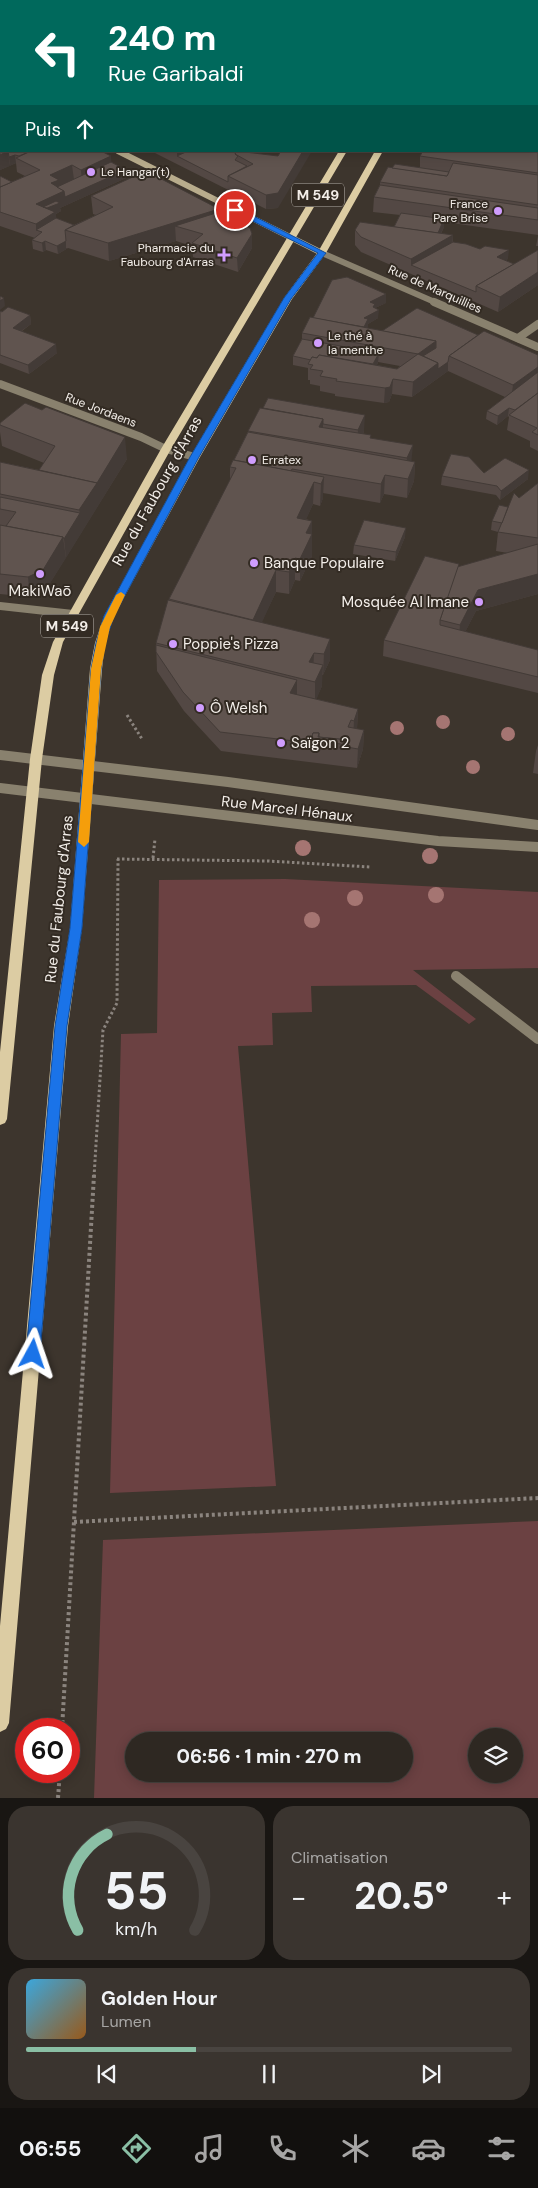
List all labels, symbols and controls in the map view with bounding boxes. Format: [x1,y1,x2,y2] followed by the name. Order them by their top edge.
[108,15,217,61] text: 240 m
[25,20,90,85] icon: left
[108,59,244,88] text: Rue Garibaldi
[71,115,99,143] icon: ahead
[25,117,61,142] text: Puis
[101,164,170,180] place label: Le Hangar(t)
[85,166,97,178] marker: Le Hangar(t)
[292,184,344,206] road number: M 549
[214,189,256,231] pin
[221,196,249,224] icon: arrive
[433,196,488,226] place label: France Pare Brise
[492,205,504,217] marker: France Pare Brise
[121,240,214,270] place label: Pharmacie du Faubourg d'Arras
[218,249,230,261] marker: Pharmacie du Faubourg d'Arras
[386,261,484,317] street label: Rue de Marquillies
[328,328,383,358] place label: Le thé à la menthe
[312,337,324,349] marker: Le thé à la menthe
[63,389,139,431] street label: Rue Jordaens
[107,412,207,570] street label: Rue du Faubourg d'Arras
[262,452,301,468] place label: Erratex
[246,454,258,466] marker: Erratex
[264,553,384,573] place label: Banque Populaire
[248,557,260,569] marker: Banque Populaire
[34,568,46,580] marker: MakiWaō
[9,581,71,601] place label: MakiWaō
[341,592,469,612] place label: Mosquée Al Imane
[473,596,485,608] marker: Mosquée Al Imane
[41,614,93,638] road number: M 549
[183,634,279,654] place label: Poppie's Pizza
[167,638,179,650] marker: Poppie's Pizza
[210,698,267,718] place label: Ô Welsh
[194,702,206,714] marker: Ô Welsh
[291,733,349,753] place label: Saïgon 2
[275,737,287,749] marker: Saïgon 2
[220,791,354,827] street label: Rue Marcel Hénaux
[40,814,78,984] street label: Rue du Faubourg d'Arras
[6,1327,58,1379] position arrow
[15,1718,80,1783] speed limit sign: 60
[468,1728,523,1783] map controls
[468,1728,523,1783] button: layers
[177,1744,361,1769] text: 06:56 · 1 min · 270 m
[291,1847,388,1868] text: Climatisation
[104,1857,169,1925] text: 55
[354,1871,449,1921] text: 20.5°
[291,1879,306,1916] text: −
[497,1879,512,1916] text: +
[115,1917,158,1941] text: km/h
[101,1986,217,2011] text: Golden Hour
[101,2011,151,2032] text: Lumen
[93,2060,121,2088] icon: previous
[255,2060,283,2088] icon: pause
[417,2060,445,2088] icon: next
[119,2131,154,2166] icon: directions
[192,2131,227,2166] icon: music
[265,2131,300,2166] icon: phone
[338,2131,373,2166] icon: climate
[411,2131,446,2166] icon: car
[484,2131,519,2166] icon: filters
[19,2134,81,2163] text: 06:55

